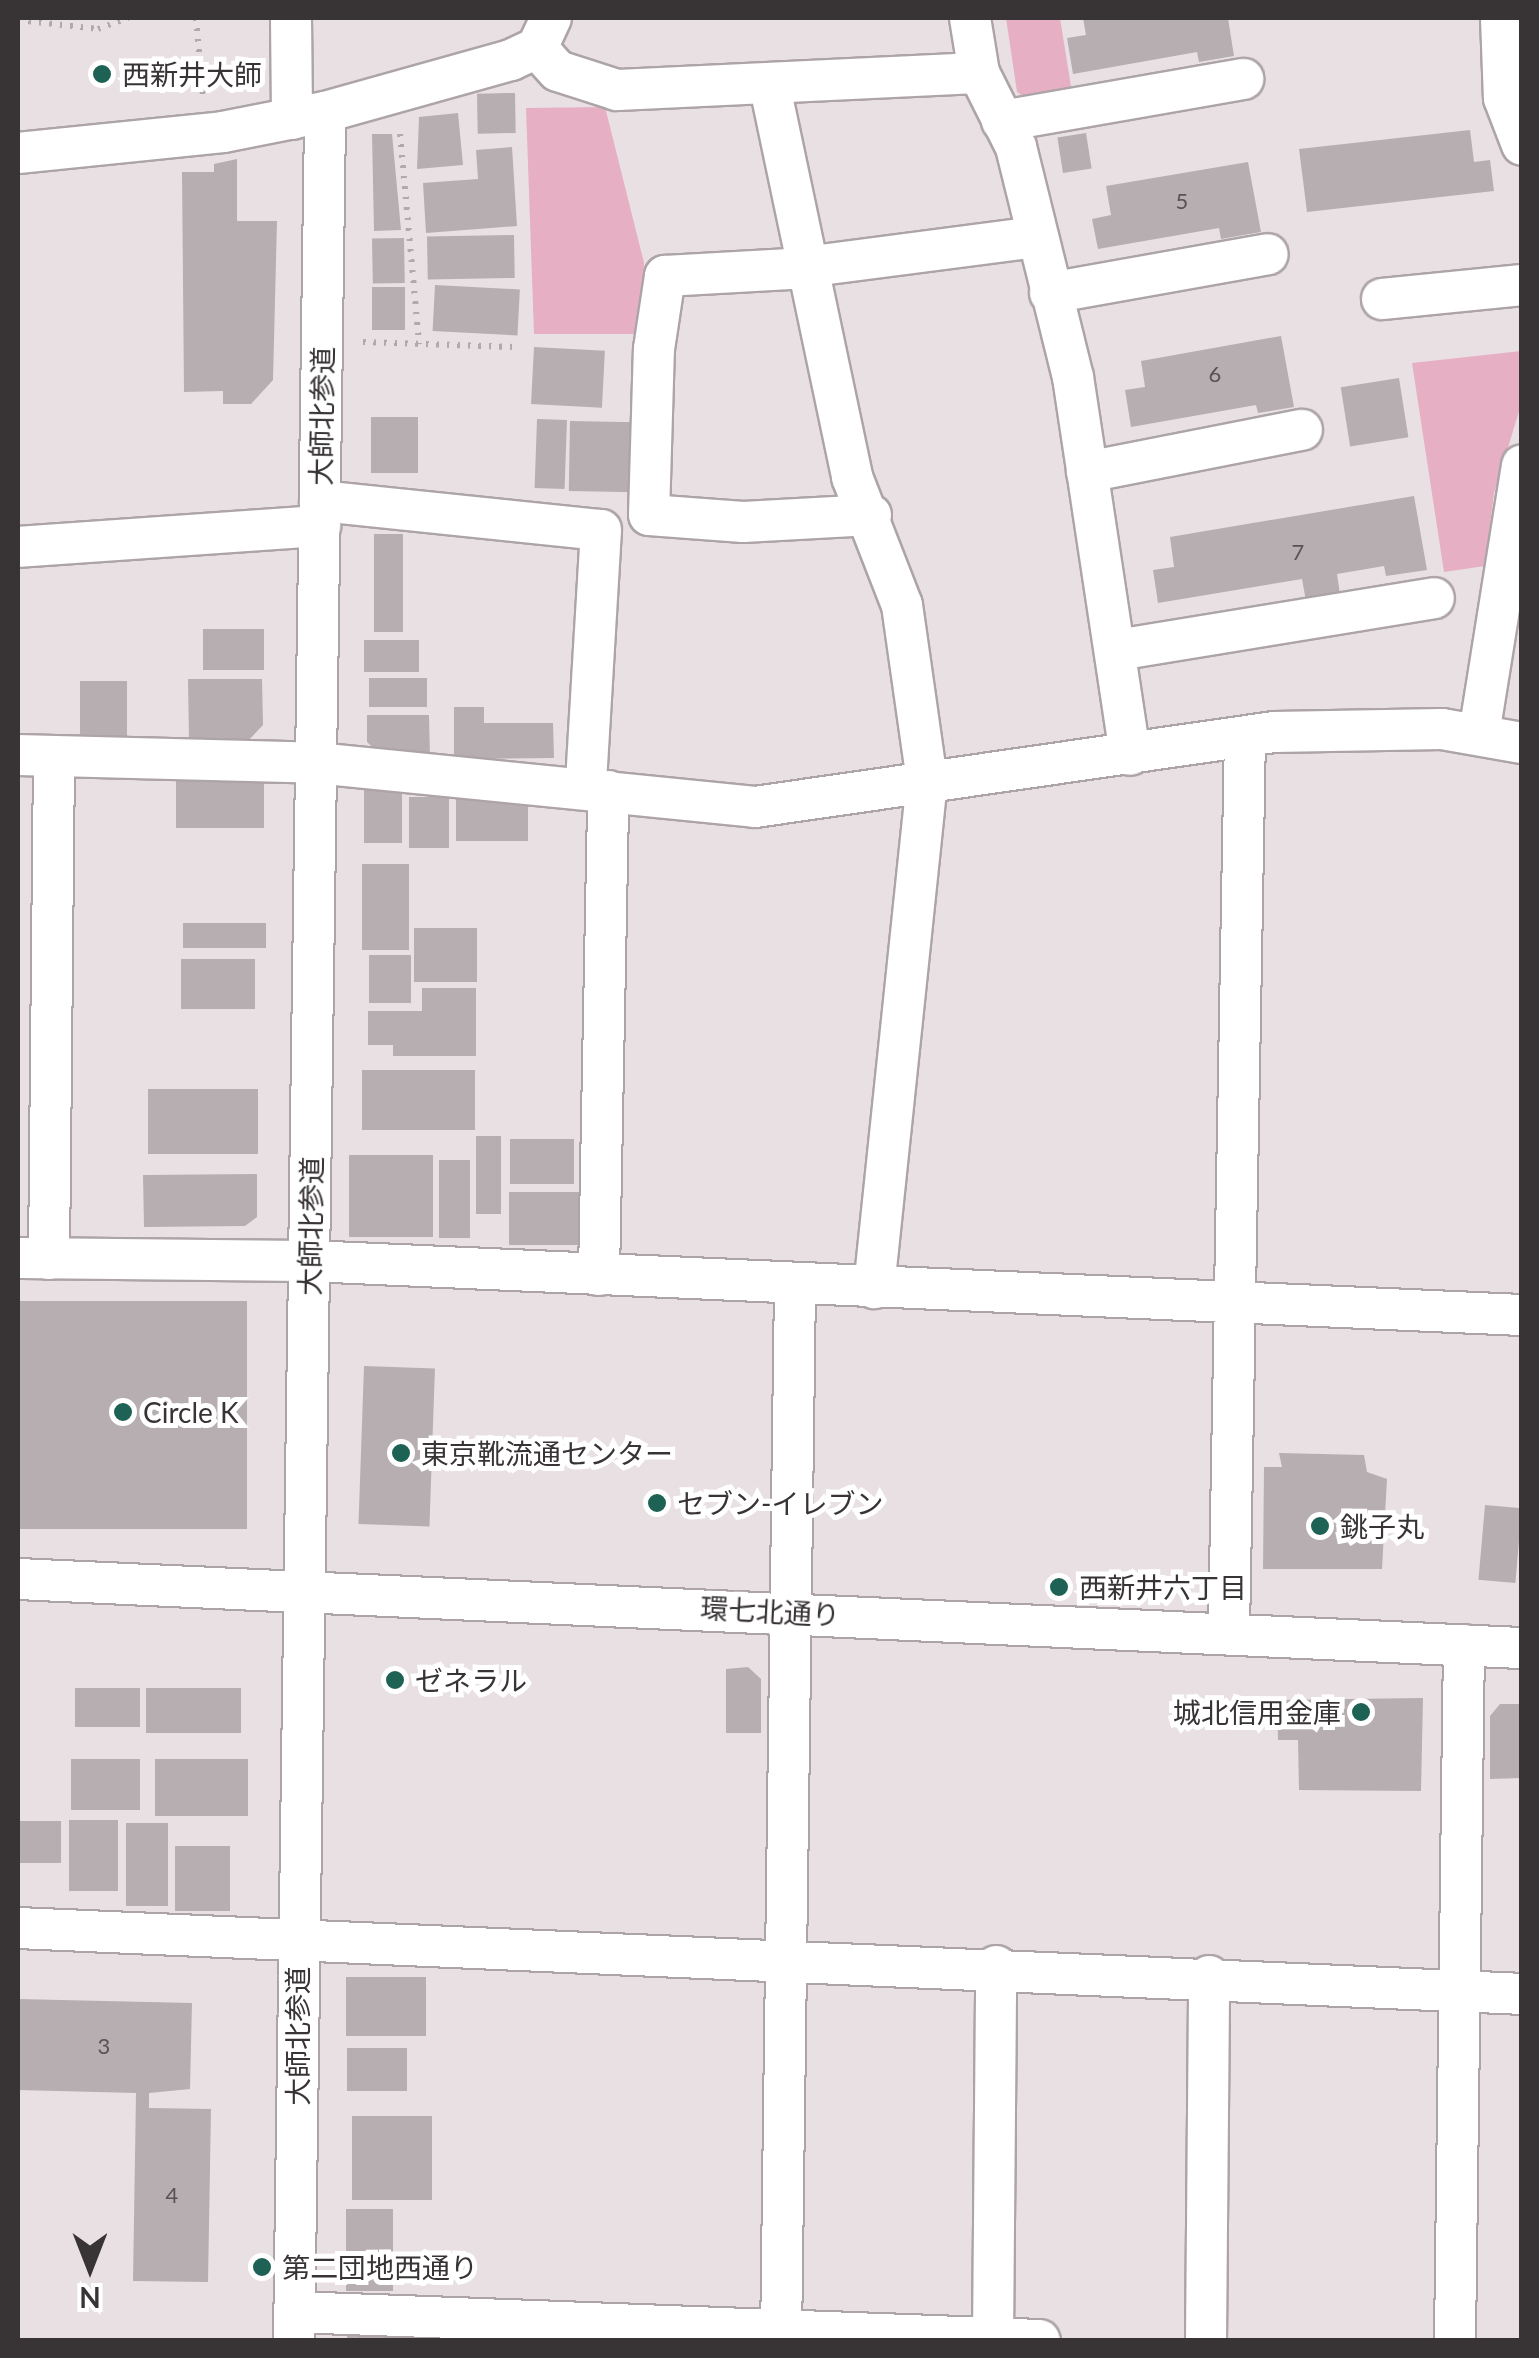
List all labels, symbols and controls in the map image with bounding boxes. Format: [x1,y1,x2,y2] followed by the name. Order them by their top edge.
[122,57,262,91] place label: 西新井大師
[91,63,113,85] marker: 西新井大師
[1176,188,1188,214] house number: 5
[303,346,339,486] street label: 大師北参道
[1209,361,1221,387] house number: 6
[1292,539,1304,565] house number: 7
[292,1156,328,1296] street label: 大師北参道
[143,1395,239,1429] place label: Circle K
[112,1401,134,1423] marker: Circle K
[421,1436,673,1470] place label: 東京靴流通センター
[390,1442,412,1464] marker: 東京靴流通センター
[677,1486,883,1520] place label: セブン-イレブン
[646,1492,668,1514] marker: セブン-イレブン
[1340,1509,1424,1543] place label: 銚子丸
[1309,1515,1331,1537] marker: 銚子丸
[1079,1570,1247,1604] place label: 西新井六丁目
[1048,1576,1070,1598] marker: 西新井六丁目
[699,1591,841,1631] street label: 環七北通り
[415,1663,527,1697] place label: ゼネラル
[384,1669,406,1691] marker: ゼネラル
[1173,1695,1341,1729] place label: 城北信用金庫
[1350,1701,1372,1723] marker: 城北信用金庫
[280,1966,314,2106] street label: 大師北参道
[98,2033,110,2059] house number: 3
[166,2182,178,2208] house number: 4
[40,2218,140,2318] north arrow
[282,2250,478,2284] place label: 第二団地西通り
[251,2256,273,2278] marker: 第二団地西通り
[79,2281,101,2315] text: N

